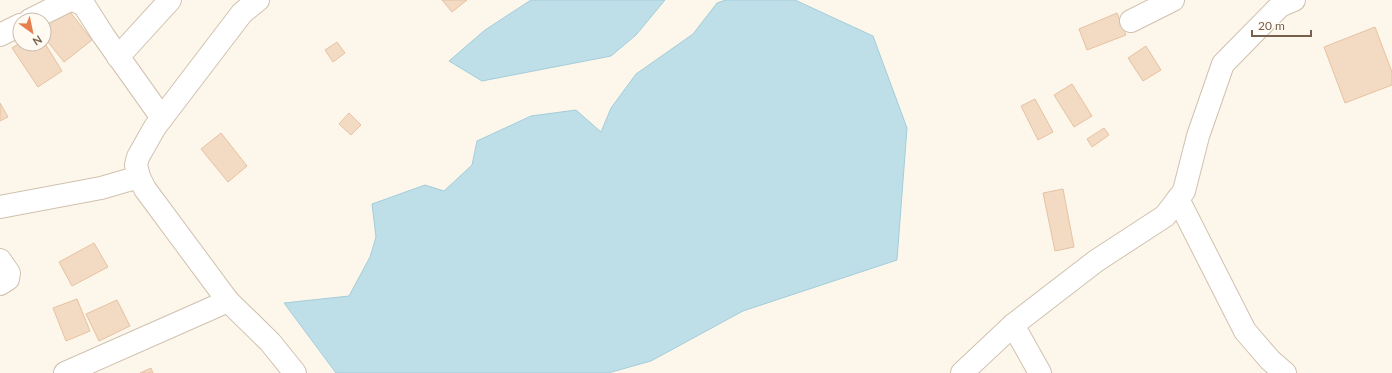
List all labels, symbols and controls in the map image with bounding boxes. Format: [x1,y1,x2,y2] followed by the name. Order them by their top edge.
[12,12,52,52] north arrow
[1252,12,1311,38] scale bar
[1258,18,1285,33] text: 20 m
[31,33,45,49] text: N

